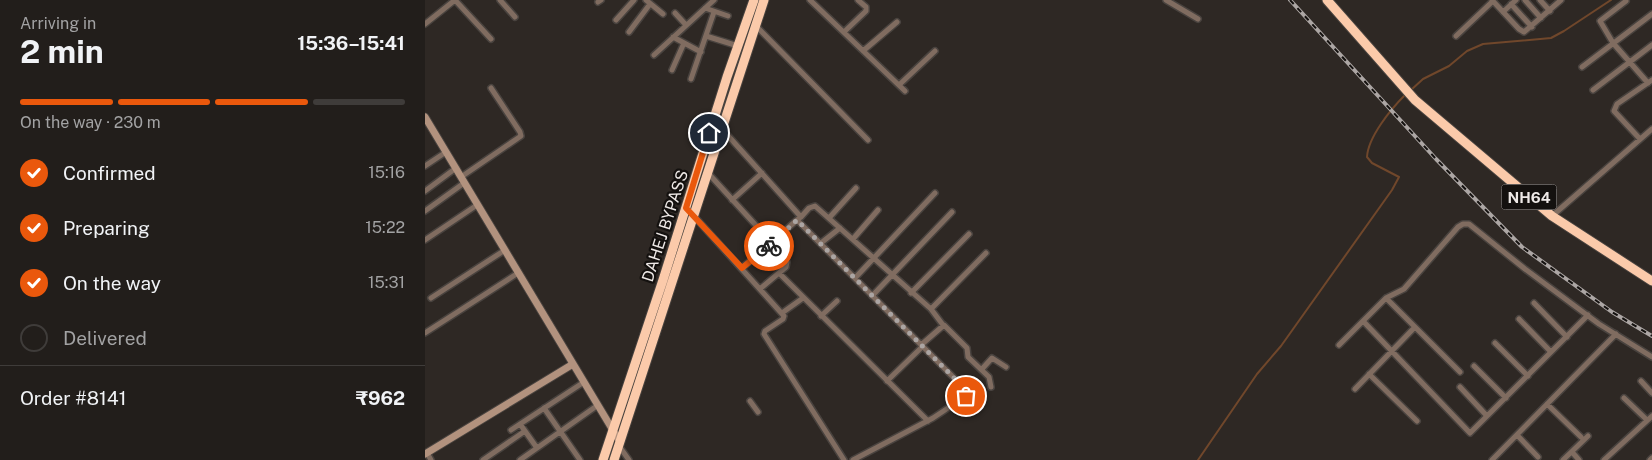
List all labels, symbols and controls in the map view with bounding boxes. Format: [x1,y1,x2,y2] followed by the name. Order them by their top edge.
[20,14,96,33] text: Arriving in
[297,32,405,54] text: 15:36–15:41
[20,33,104,70] text: 2 min
[688,112,730,154] pin
[20,113,161,132] text: On the way · 230 m
[695,119,723,147] icon: home
[20,159,48,187] icon: check
[63,162,156,184] text: Confirmed
[368,163,405,182] text: 15:16
[638,168,692,284] street label: DAHEJ BYPASS
[1501,184,1557,210] road number: NH64
[20,214,48,242] icon: check
[63,217,150,239] text: Preparing
[365,218,405,237] text: 15:22
[744,221,794,271] courier
[755,232,783,260] icon: bike
[20,269,48,297] icon: check
[63,272,161,294] text: On the way
[368,273,405,292] text: 15:31
[63,327,147,349] text: Delivered
[945,375,987,417] pin
[952,382,980,410] icon: bag
[20,387,126,409] text: Order #8141
[356,387,405,409] text: ₹962

